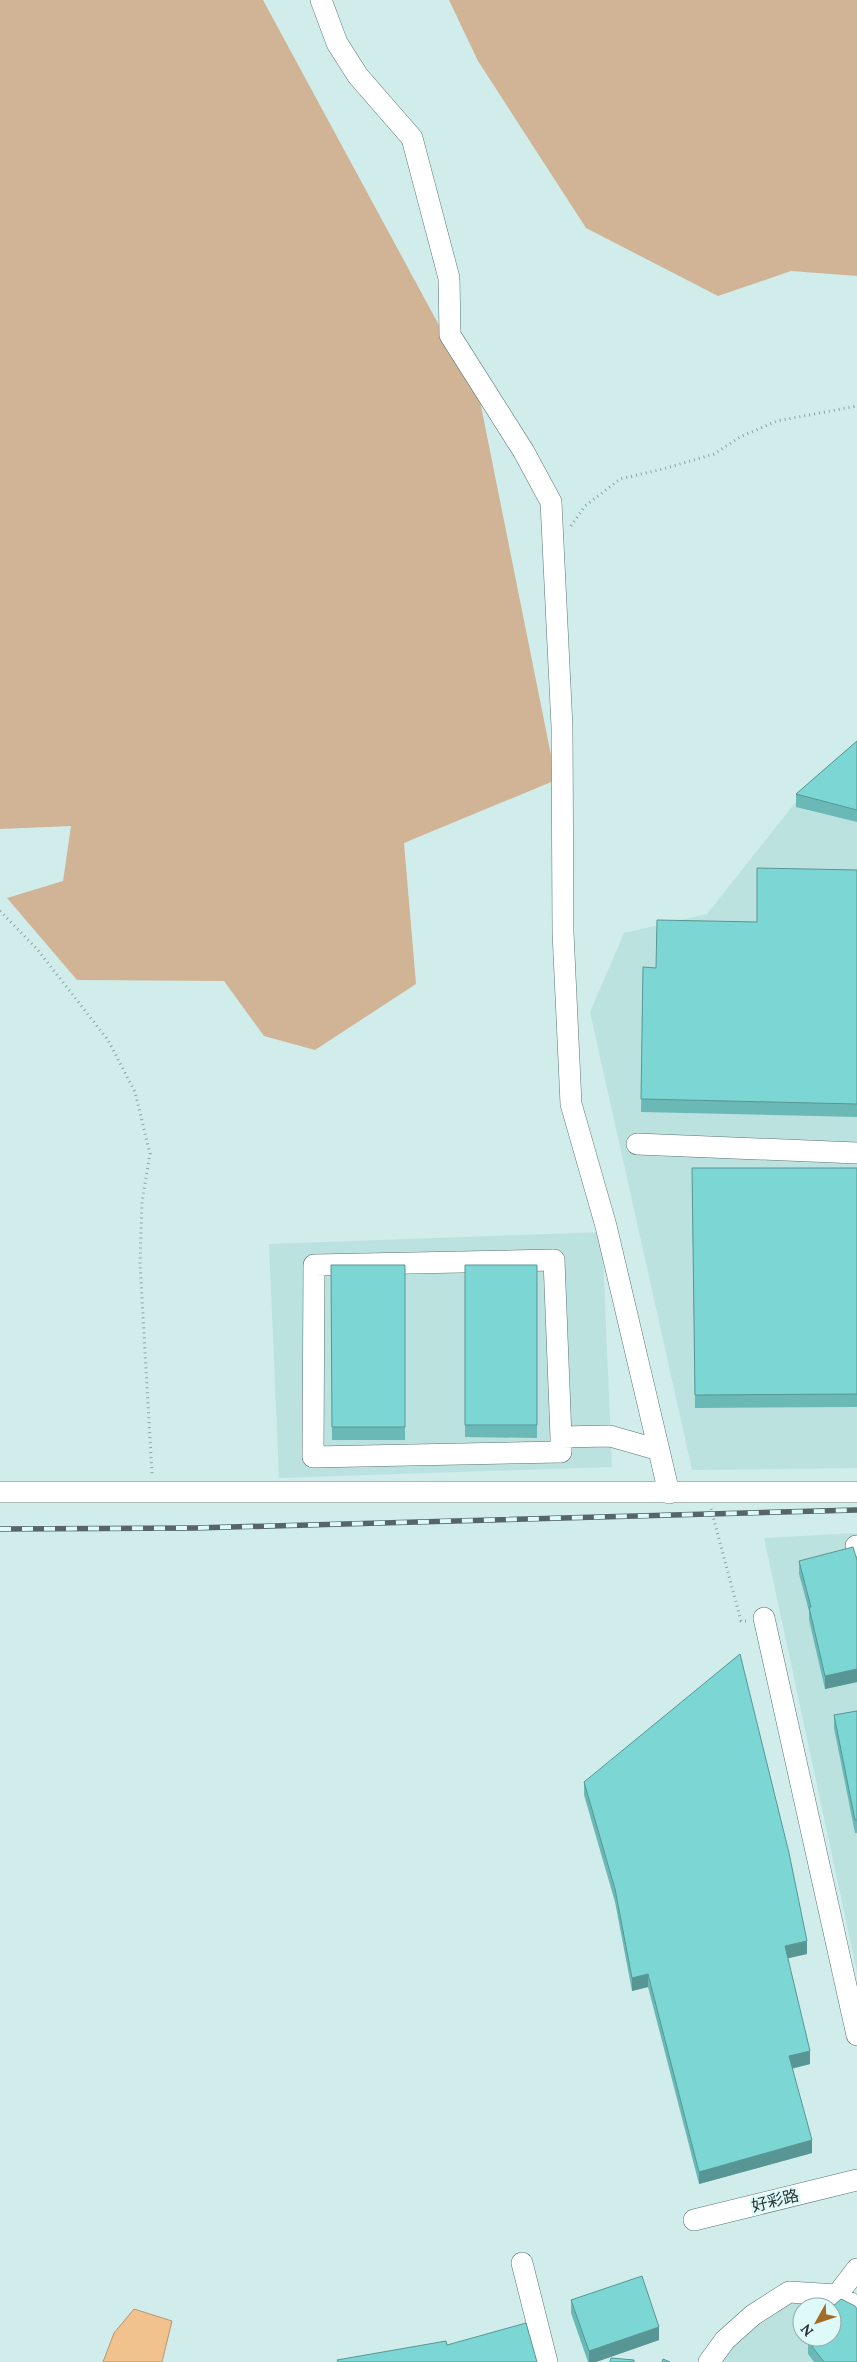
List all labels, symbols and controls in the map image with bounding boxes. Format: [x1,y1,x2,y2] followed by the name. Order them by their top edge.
[749,2184,801,2216] street label: 好彩路
[792,2297,842,2347] north arrow
[797,2320,817,2340] text: N

